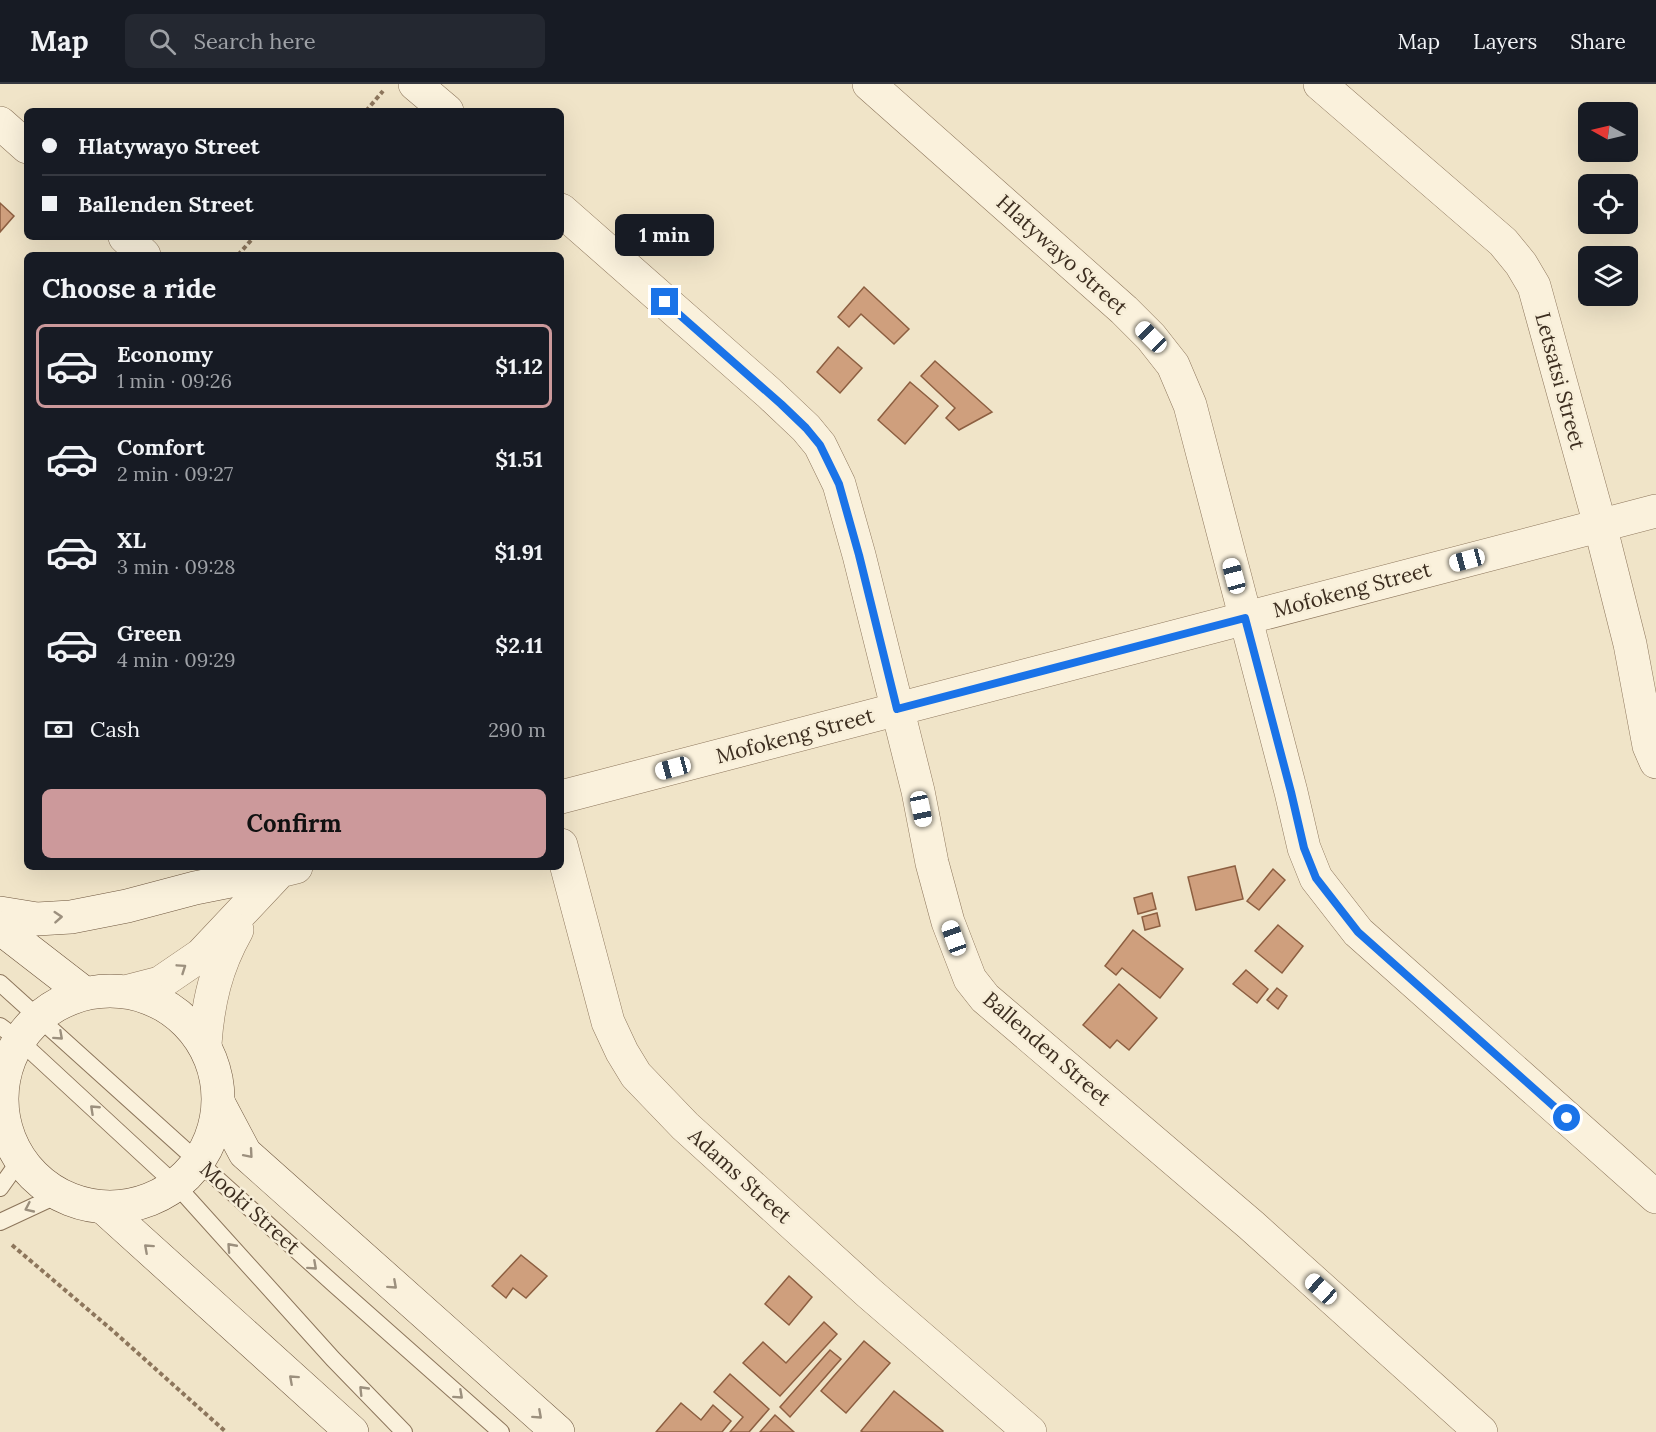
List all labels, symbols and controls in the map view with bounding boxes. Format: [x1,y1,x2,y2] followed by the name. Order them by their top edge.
[125,14,545,68] search box
[30,23,89,59] text: Map
[146,25,179,58] icon: search
[194,27,316,55] text: Search here
[1397,28,1440,55] text: Map
[1473,28,1537,55] text: Layers
[1570,28,1626,55] text: Share
[1578,102,1638,162] north arrow
[1578,102,1638,306] map controls
[78,132,260,160] text: Hlatywayo Street
[1578,174,1638,234] button: locate
[991,189,1134,321] street label: Hlatywayo Street
[78,190,254,218] text: Ballenden Street
[616,215,714,257] callout: 1 min
[639,222,690,247] text: 1 min
[1578,246,1638,306] button: layers
[42,271,216,305] text: Choose a ride
[651,288,678,315] route end
[1529,309,1592,453] street label: Letsatsi Street
[1132,318,1170,356] car
[45,339,99,393] icon: car
[117,340,213,368] text: Economy
[495,352,543,380] text: $1.12
[117,368,232,393] text: 1 min · 09:26
[45,432,99,486] icon: car
[117,433,205,461] text: Comfort
[495,445,543,473] text: $1.51
[117,461,233,486] text: 2 min · 09:27
[45,525,99,579] icon: car
[117,526,146,554] text: XL
[494,538,543,566] text: $1.91
[1447,547,1487,573] car
[117,554,236,579] text: 3 min · 09:28
[1270,555,1435,624] street label: Mofokeng Street
[1221,556,1247,596] car
[45,618,99,672] icon: car
[117,619,182,647] text: Green
[495,631,543,659] text: $2.11
[117,647,236,672] text: 4 min · 09:29
[713,701,878,770] street label: Mofokeng Street
[42,713,75,746] icon: cash
[90,715,140,743] text: Cash
[488,717,546,742] text: 290 m
[653,755,693,781] car
[42,789,546,858] button: Confirm
[908,790,934,828] car
[53,911,62,924] one-way arrow
[939,918,969,958] car
[175,964,186,975] one-way arrow
[978,986,1118,1112] street label: Ballenden Street
[53,1029,63,1040] one-way arrow
[1553,1104,1580,1131] route start
[90,1105,100,1116] one-way arrow
[682,1121,798,1230] street label: Adams Street
[242,1147,253,1158] one-way arrow
[195,1155,307,1260] street label: Mooki Street
[25,1201,36,1213] one-way arrow
[227,1243,238,1254] one-way arrow
[144,1244,155,1255] one-way arrow
[306,1259,317,1270] one-way arrow
[1302,1270,1340,1308] car
[386,1278,396,1289] one-way arrow
[289,1375,300,1386] one-way arrow
[359,1387,370,1397] one-way arrow
[452,1388,463,1399] one-way arrow
[532,1408,542,1419] one-way arrow

